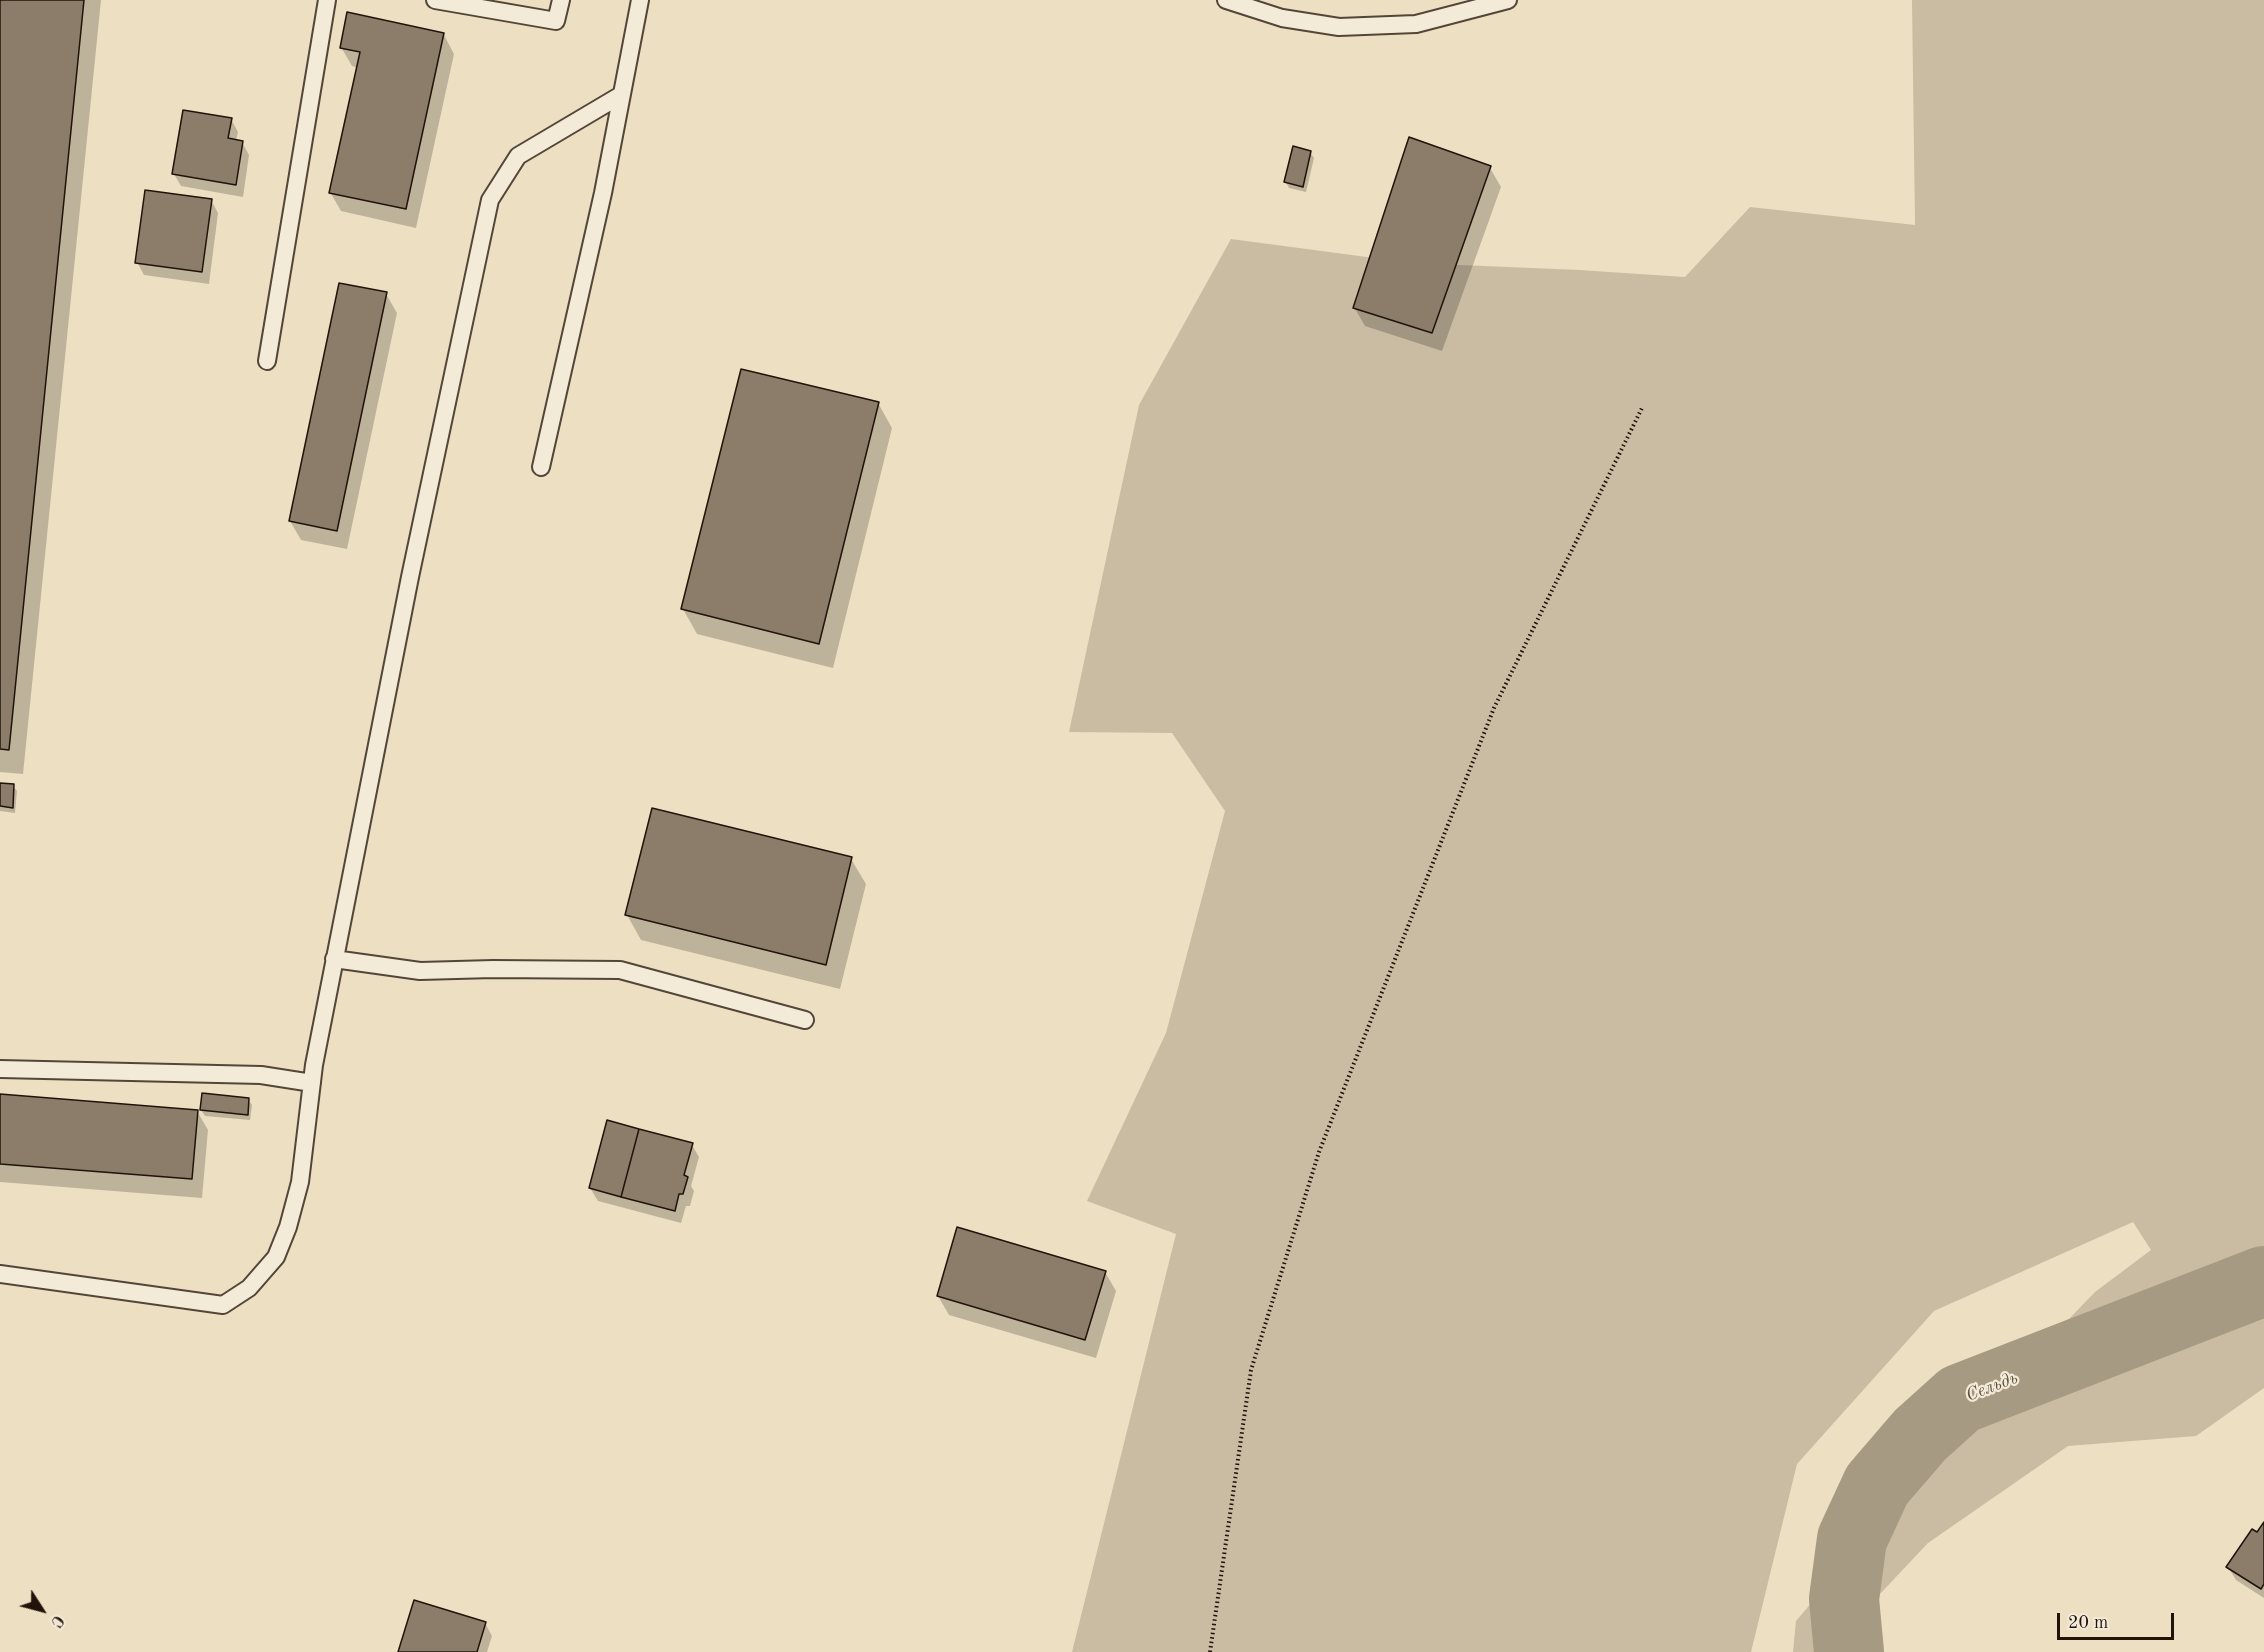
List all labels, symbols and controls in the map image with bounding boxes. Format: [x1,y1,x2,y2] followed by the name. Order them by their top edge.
[1963,1367,2021,1407] water label: Сельдь
[12,1580,72,1640] north arrow
[2060,1601,2177,1639] scale bar
[47,1612,66,1630] text: С
[2068,1614,2108,1632] text: 20 m

